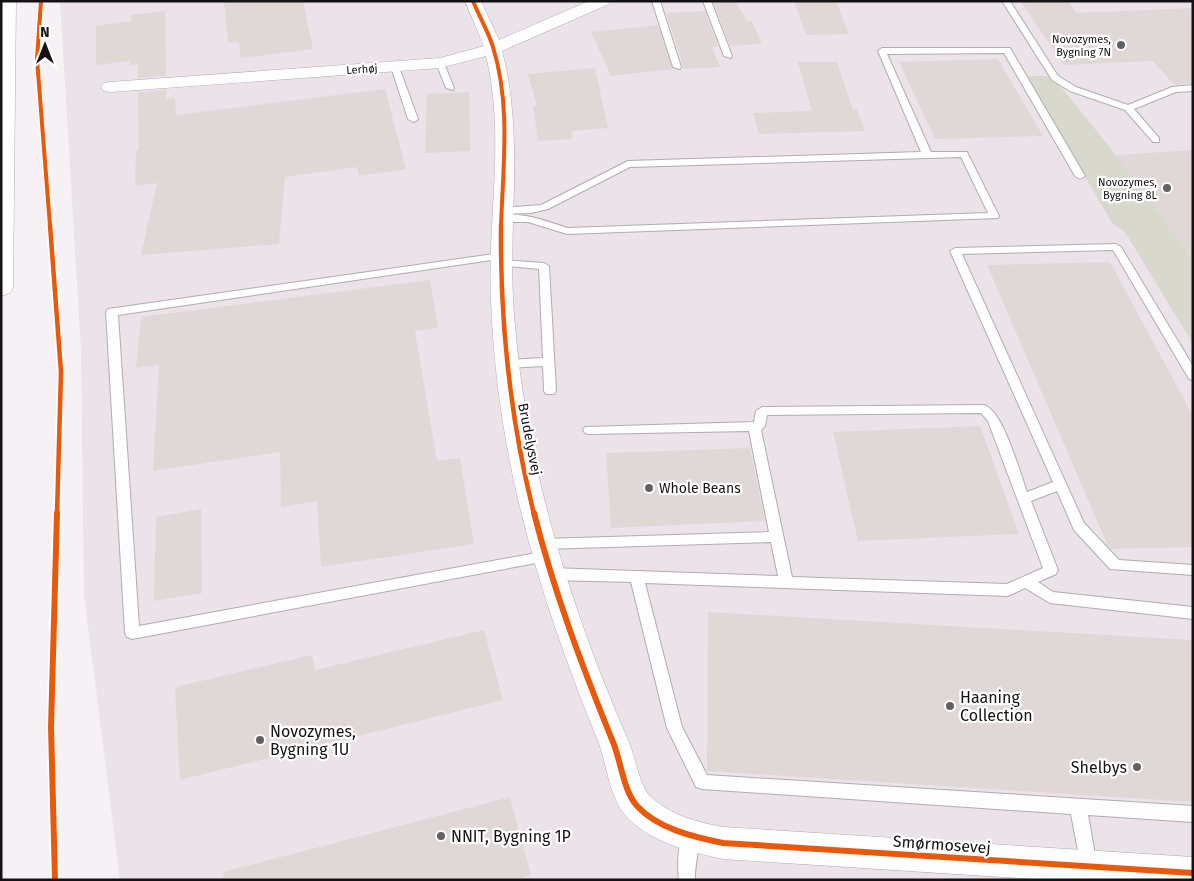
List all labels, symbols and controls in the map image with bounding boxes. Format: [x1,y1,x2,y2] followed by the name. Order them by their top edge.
[20,20,70,70] north arrow
[40,24,50,41] text: N
[1052,33,1111,59] place label: Novozymes, Bygning 7N
[1115,39,1127,51] marker: Novozymes, Bygning 7N
[346,62,378,77] street label: Lerhøj
[1098,176,1158,202] place label: Novozymes, Bygning 8L
[1161,182,1173,194] marker: Novozymes, Bygning 8L
[514,401,545,477] street label: Brudelysvej
[659,480,741,497] place label: Whole Beans
[643,482,655,494] marker: Whole Beans
[960,688,1033,725] place label: Haaning Collection
[944,700,956,712] marker: Haaning Collection
[270,722,356,759] place label: Novozymes, Bygning 1U
[254,734,266,746] marker: Novozymes, Bygning 1U
[1071,758,1127,777] place label: Shelbys
[1131,761,1143,773] marker: Shelbys
[451,827,571,846] place label: NNIT, Bygning 1P
[435,830,447,842] marker: NNIT, Bygning 1P
[892,832,992,857] street label: Smørmosevej

